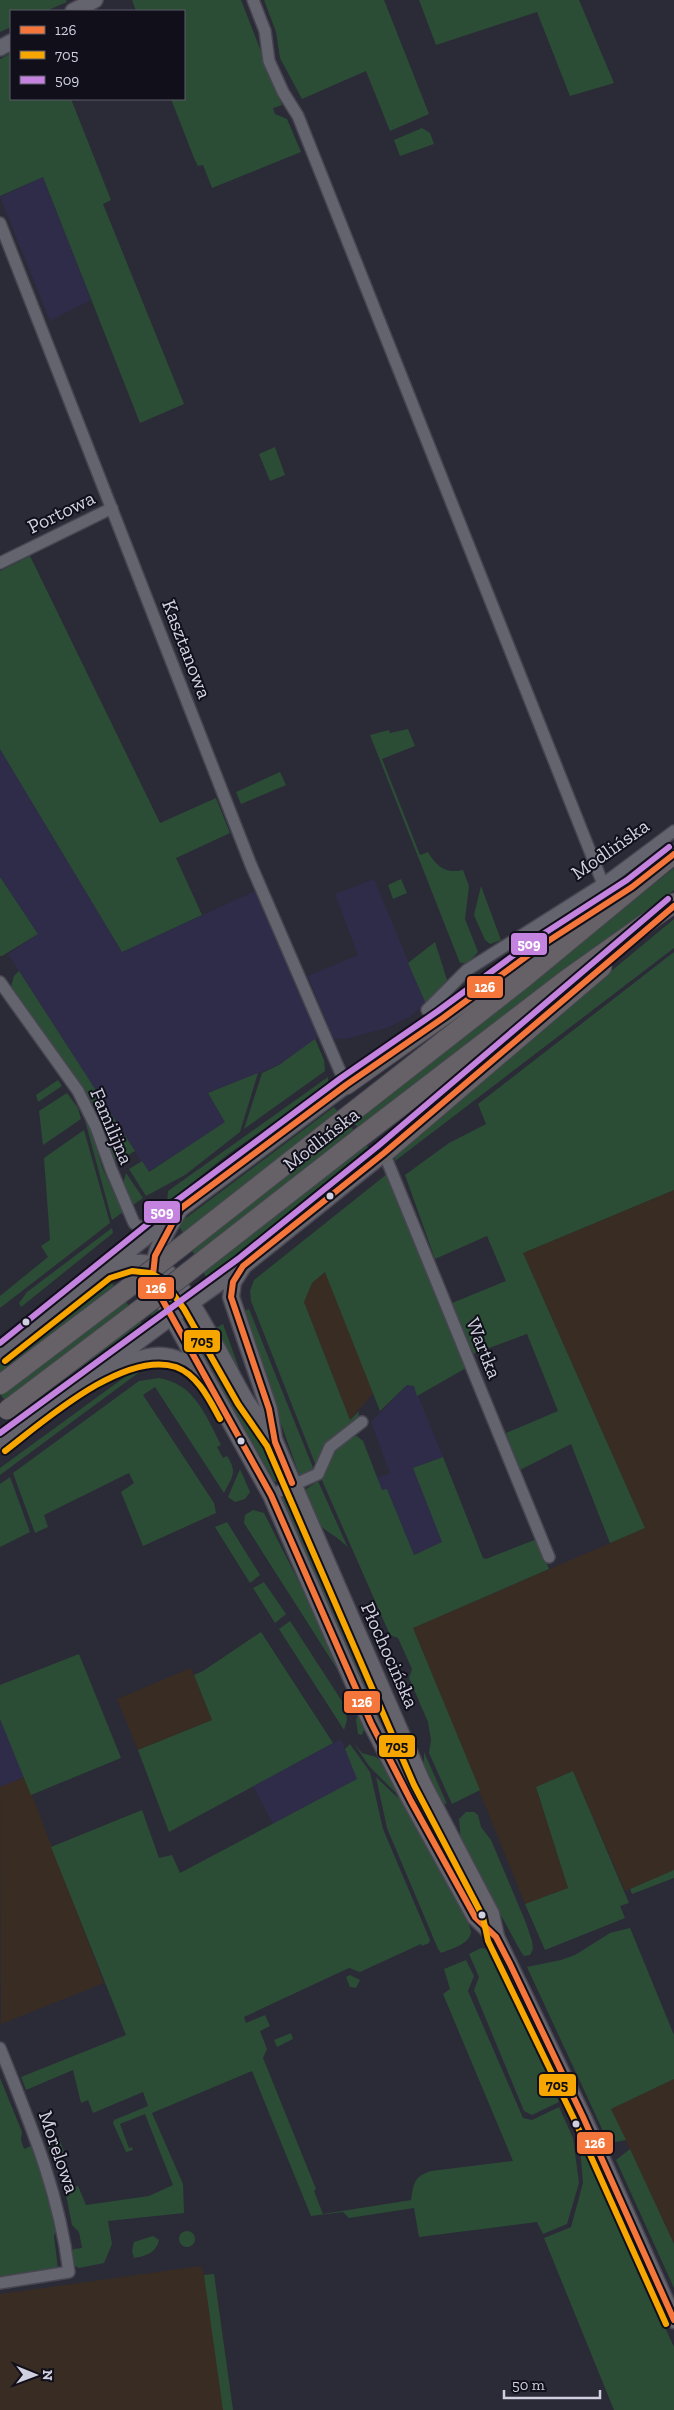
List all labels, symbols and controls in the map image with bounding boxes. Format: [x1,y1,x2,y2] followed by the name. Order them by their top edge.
[10,10,185,100] legend
[55,21,77,39] text: 126
[55,46,79,64] text: 705
[55,71,79,89] text: 509
[23,485,99,539] street label: Portowa
[157,596,217,702] street label: Kasztanowa
[566,813,654,885] street label: Modlińska
[510,932,548,956] line badge: 509
[518,936,541,953] text: 509
[466,975,504,999] line badge: 126
[475,979,496,996] text: 126
[85,1084,139,1168] street label: Familijna
[278,1102,364,1176] street label: Modlińska
[325,1191,335,1201] unlabelled marker
[143,1200,181,1224] line badge: 509
[151,1204,174,1221] text: 509
[137,1276,175,1300] line badge: 126
[146,1280,167,1297] text: 126
[461,1314,507,1382] street label: Wartka
[21,1317,31,1327] unlabelled marker
[183,1329,221,1353] line badge: 705
[191,1333,213,1350] text: 705
[236,1436,246,1446] unlabelled marker
[356,1598,424,1712] street label: Płochocińska
[343,1690,381,1714] line badge: 126
[352,1694,373,1711] text: 126
[378,1734,416,1758] line badge: 705
[386,1738,408,1755] text: 705
[477,1910,487,1920] unlabelled marker
[538,2073,577,2097] line badge: 705
[546,2077,568,2094] text: 705
[34,2108,84,2197] street label: Morelowa
[571,2119,581,2129] unlabelled marker
[576,2131,614,2155] line badge: 126
[585,2135,606,2152] text: 126
[10,2350,60,2400] north arrow
[504,2368,600,2400] scale bar
[39,2370,56,2381] text: N
[512,2376,545,2394] text: 50 m

